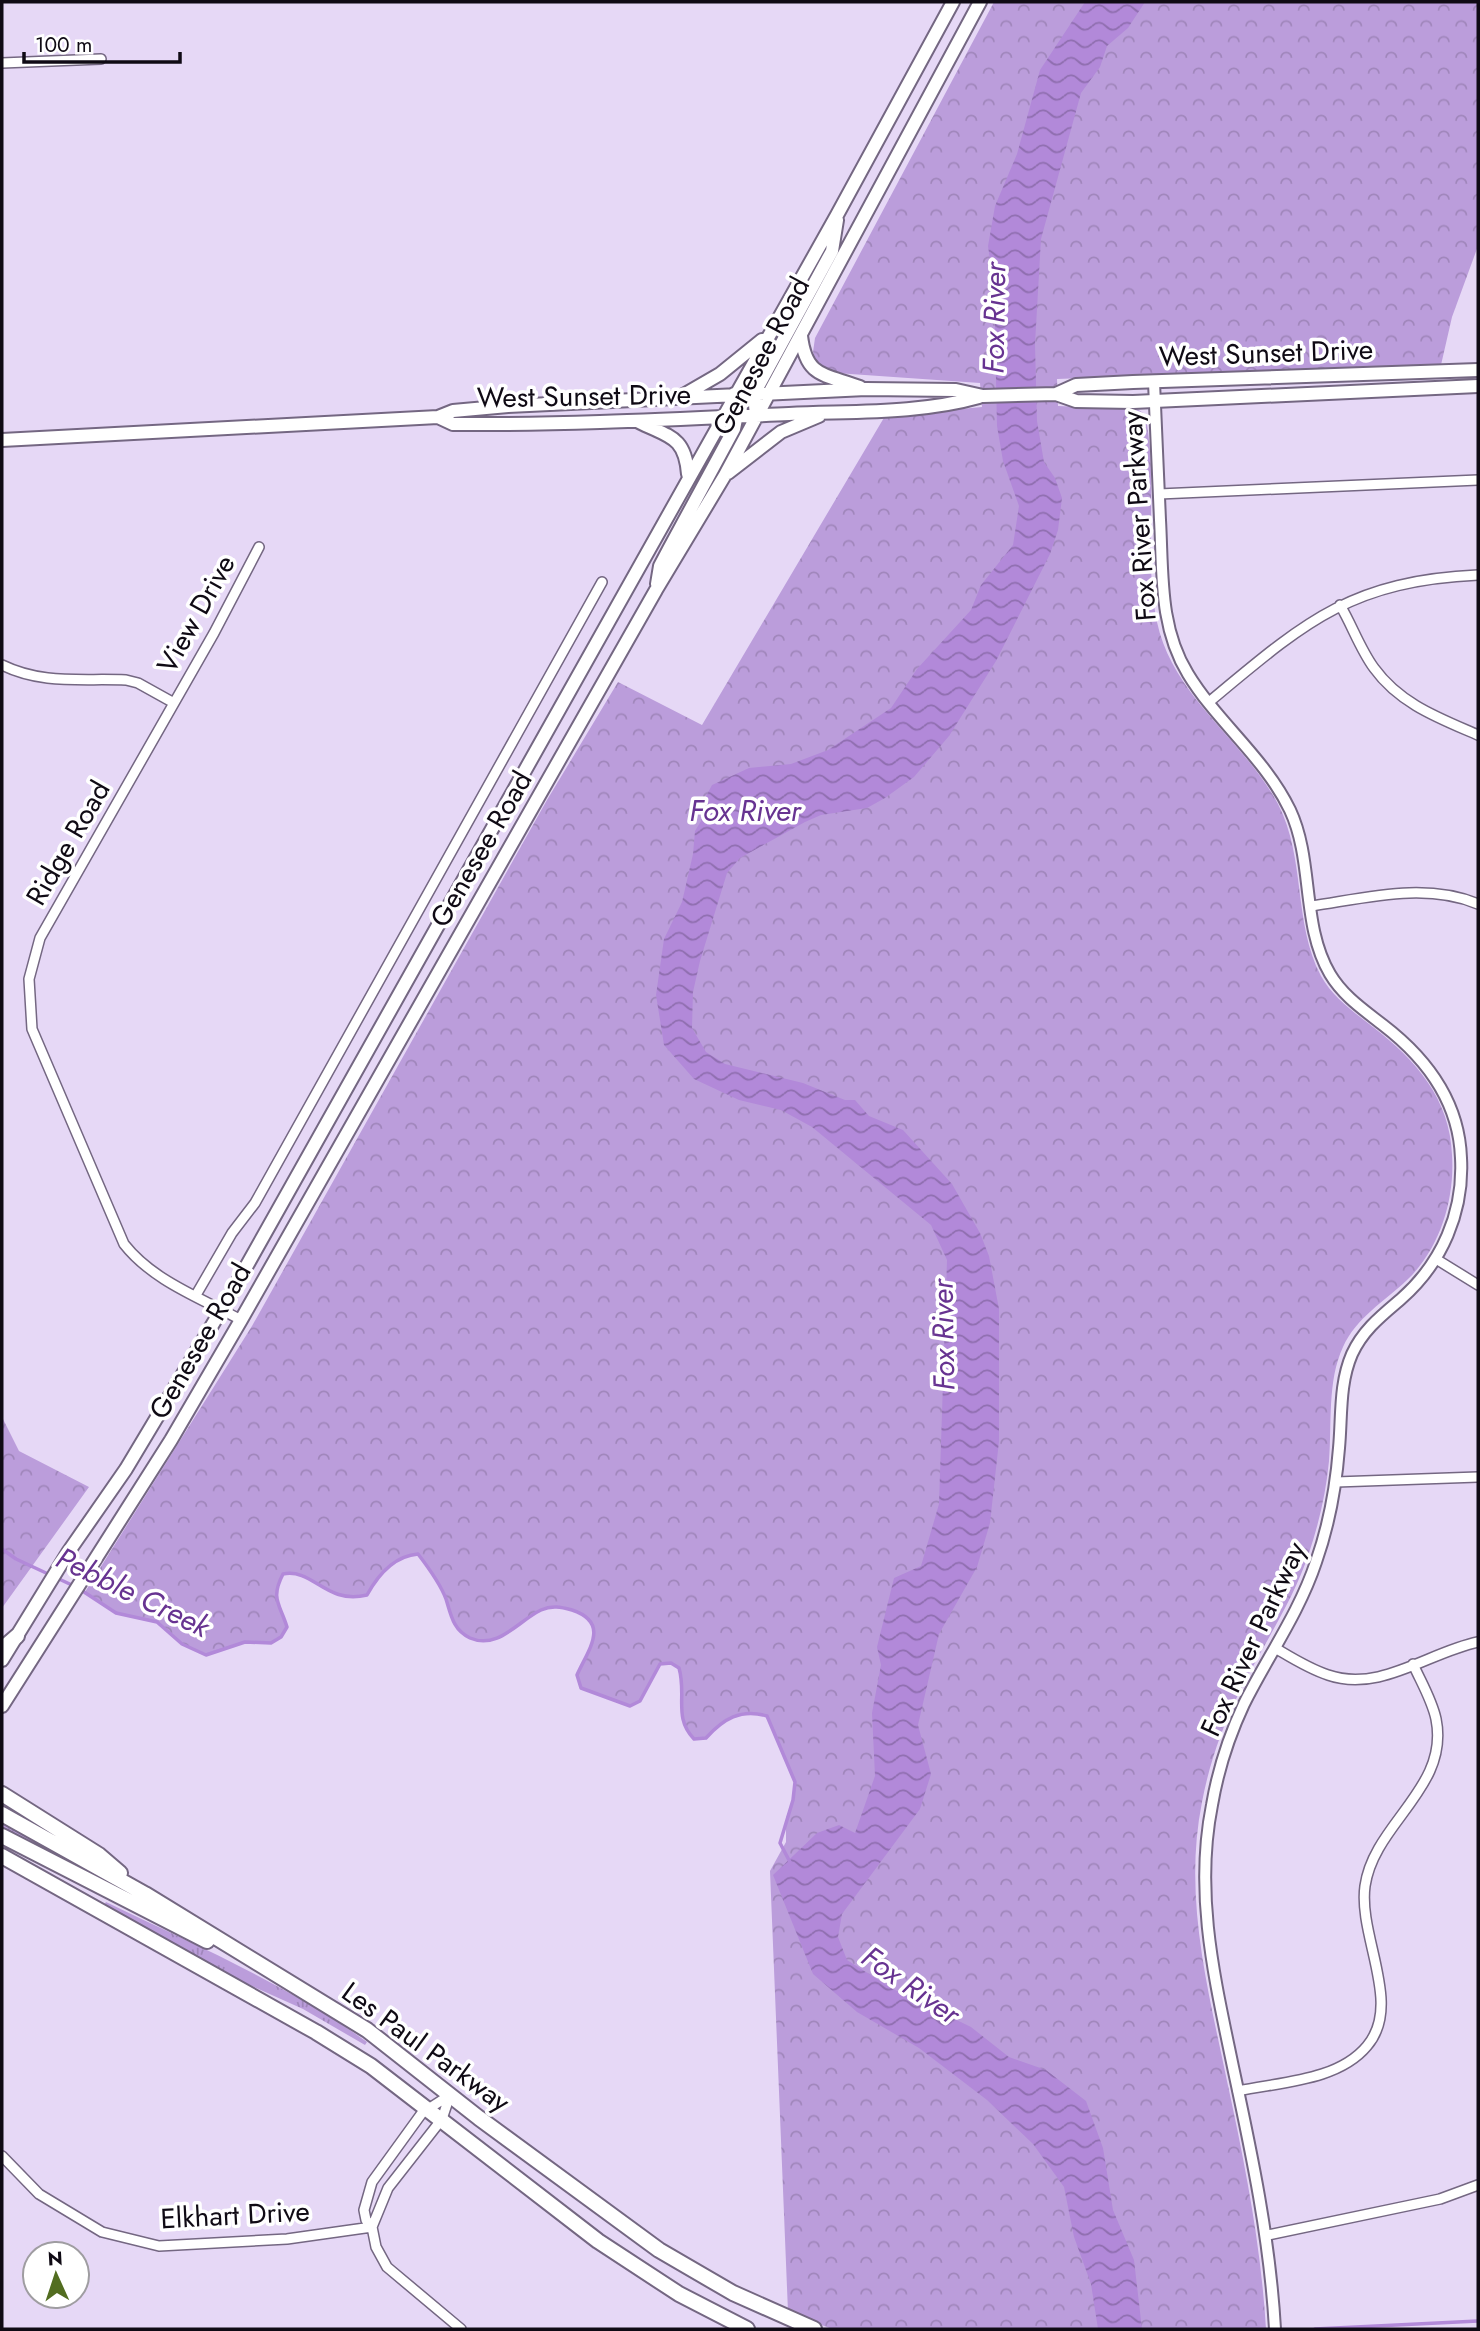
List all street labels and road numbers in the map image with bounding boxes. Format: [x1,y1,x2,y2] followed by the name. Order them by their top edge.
[702,269,820,443] street label: Genesee Road
[1158,329,1374,377] street label: West Sunset Drive
[477,374,691,418] street label: West Sunset Drive
[1111,409,1167,622] street label: Fox River Parkway
[147,547,245,681] street label: View Drive
[420,763,542,935] street label: Genesee Road
[16,773,120,913] street label: Ridge Road
[139,1255,261,1427] street label: Genesee Road
[1190,1534,1316,1743] street label: Fox River Parkway
[333,1972,519,2123] street label: Les Paul Parkway
[159,2191,311,2239] street label: Elkhart Drive

